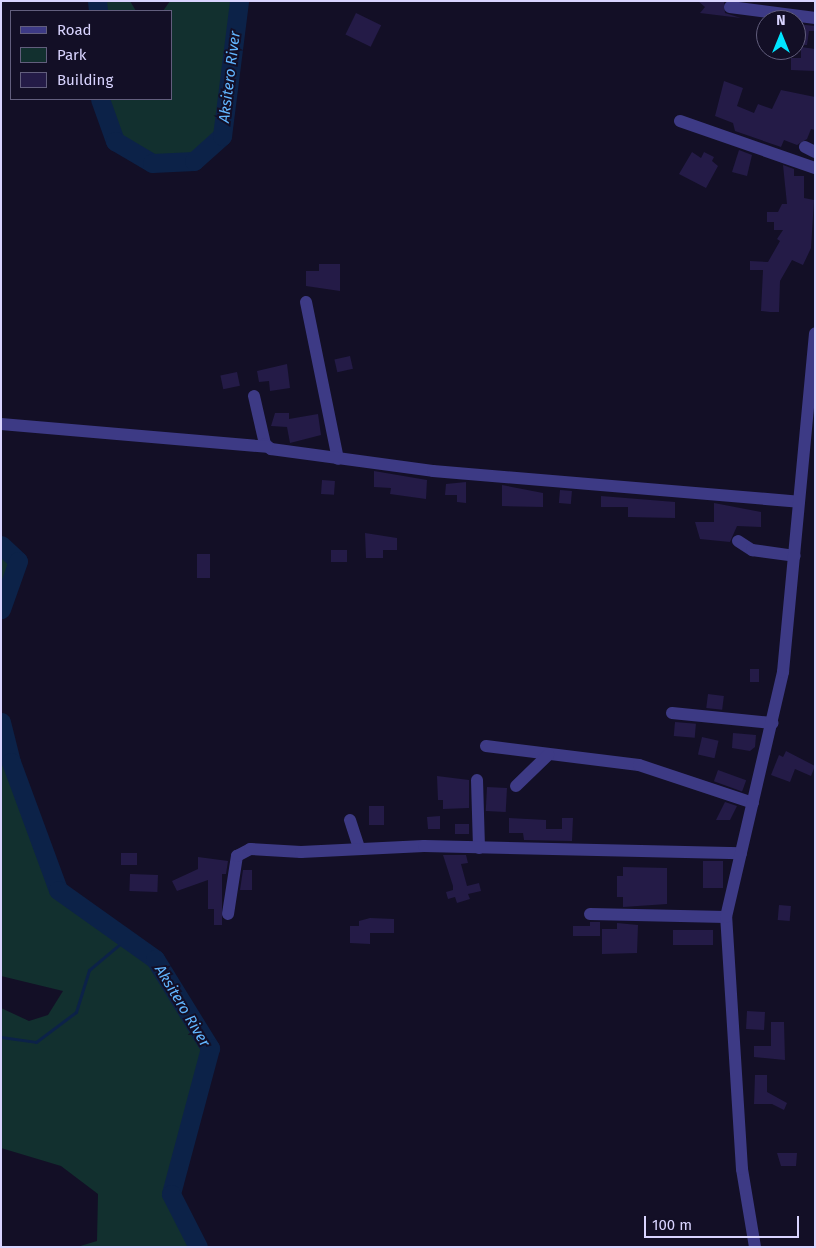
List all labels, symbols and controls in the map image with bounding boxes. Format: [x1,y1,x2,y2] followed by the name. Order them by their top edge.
[10,10,172,100] legend
[756,10,806,60] north arrow
[776,12,786,29] text: N
[57,21,92,39] text: Road
[215,30,245,124] water label: Aksitero River
[57,46,87,64] text: Park
[57,71,113,89] text: Building
[151,962,213,1050] water label: Aksitero River
[646,1206,801,1238] scale bar
[652,1216,692,1234] text: 100 m

